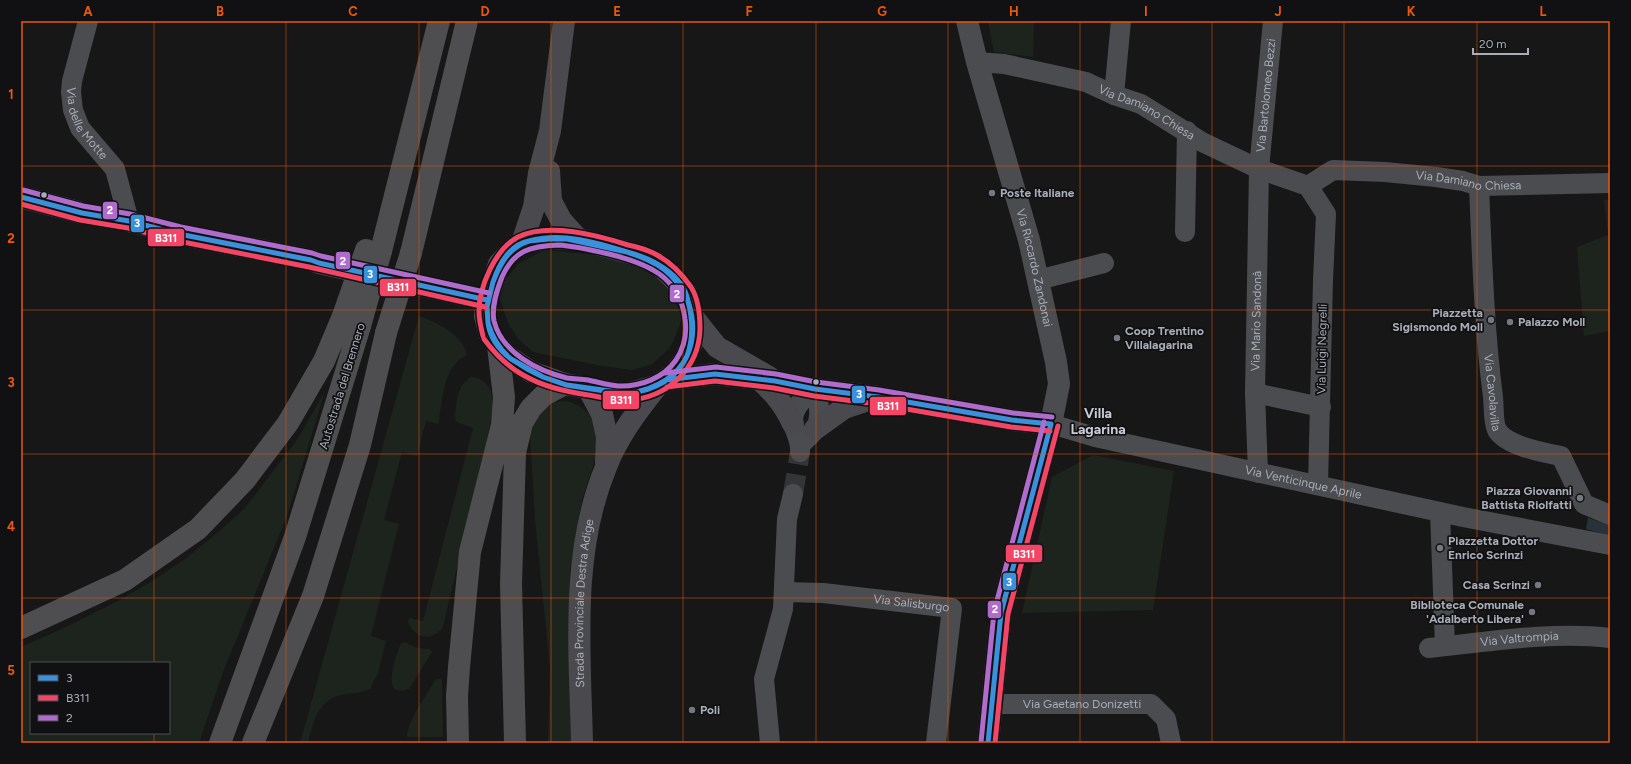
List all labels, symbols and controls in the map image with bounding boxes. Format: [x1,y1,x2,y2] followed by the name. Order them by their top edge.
[83,4,93,19] text: A
[216,4,224,19] text: B
[348,4,358,19] text: C
[480,4,490,19] text: D
[613,4,621,19] text: E
[745,4,753,19] text: F
[877,4,887,19] text: G
[1009,4,1019,19] text: H
[1144,4,1148,19] text: I
[1274,4,1282,19] text: J
[1407,4,1416,19] text: K
[1540,4,1547,19] text: L
[1473,30,1528,56] scale bar
[1479,37,1507,51] text: 20 m
[1254,38,1278,153] street label: Via Bartolomeo Bezzi
[1096,82,1197,143] street label: Via Damiano Chiesa
[8,87,14,102] text: 1
[64,87,111,163] street label: Via delle Motte
[1415,168,1522,194] street label: Via Damiano Chiesa
[1000,186,1075,200] place label: Poste Italiane
[987,188,997,198] marker: Poste Italiane
[39,190,49,200] unlabelled marker
[102,201,118,220] line badge: 2
[107,204,113,217] text: 2
[1013,207,1055,328] street label: Via Riccardo Zandonai
[130,214,145,233] line badge: 3
[134,217,140,230] text: 3
[147,228,185,247] line badge: B311
[7,231,15,246] text: 2
[155,232,177,245] text: B311
[335,251,351,270] line badge: 2
[340,255,346,268] text: 2
[363,265,378,284] line badge: 3
[367,268,373,281] text: 3
[1248,271,1264,371] street label: Via Mario Sandonà
[379,278,417,297] line badge: B311
[387,281,409,294] text: B311
[669,284,685,303] line badge: 2
[674,288,680,301] text: 2
[1314,304,1330,394] street label: Via Luigi Negrelli
[1392,306,1483,334] place label: Piazzetta Sigismondo Moll
[1486,315,1496,325] marker: Piazzetta Sigismondo Moll
[1518,315,1585,329] place label: Palazzo Moll
[1505,317,1515,327] marker: Palazzo Moll
[316,321,368,451] street label: Autostrada del Brennero
[1125,324,1204,352] place label: Coop Trentino Villalagarina
[1112,333,1122,343] marker: Coop Trentino Villalagarina
[1481,354,1504,433] street label: Via Cavolavilla
[7,375,15,390] text: 3
[811,377,821,387] unlabelled marker
[851,385,866,404] line badge: 3
[856,388,862,401] text: 3
[602,390,640,410] line badge: B311
[610,394,632,407] text: B311
[869,396,907,416] line badge: B311
[877,400,899,413] text: B311
[1070,405,1126,438] district label: Villa Lagarina
[1244,463,1363,502] street label: Via Venticinque Aprile
[1481,484,1572,512] place label: Piazza Giovanni Battista Riolfatti
[1575,493,1585,503] marker: Piazza Giovanni Battista Riolfatti
[572,517,597,688] street label: Strada Provinciale Destra Adige
[7,519,15,534] text: 4
[1448,534,1539,562] place label: Piazzetta Dottor Enrico Scrinzi
[1435,543,1445,553] marker: Piazzetta Dottor Enrico Scrinzi
[1005,544,1043,563] line badge: B311
[1013,548,1035,561] text: B311
[1002,572,1017,591] line badge: 3
[1006,576,1012,589] text: 3
[1463,578,1530,592] place label: Casa Scrinzi
[1533,580,1543,590] marker: Casa Scrinzi
[873,592,950,615] street label: Via Salisburgo
[1410,598,1524,626] place label: Biblioteca Comunale 'Adalberto Libera'
[987,600,1002,619] line badge: 2
[992,603,998,616] text: 2
[1527,607,1537,617] marker: Biblioteca Comunale 'Adalberto Libera'
[1480,629,1559,649] street label: Via Valtrompia
[30,662,170,734] legend
[7,663,15,678] text: 5
[66,671,73,685] text: 3
[66,691,90,705] text: B311
[1023,697,1141,711] street label: Via Gaetano Donizetti
[700,703,720,717] place label: Poli
[687,705,697,715] marker: Poli
[66,711,73,725] text: 2

